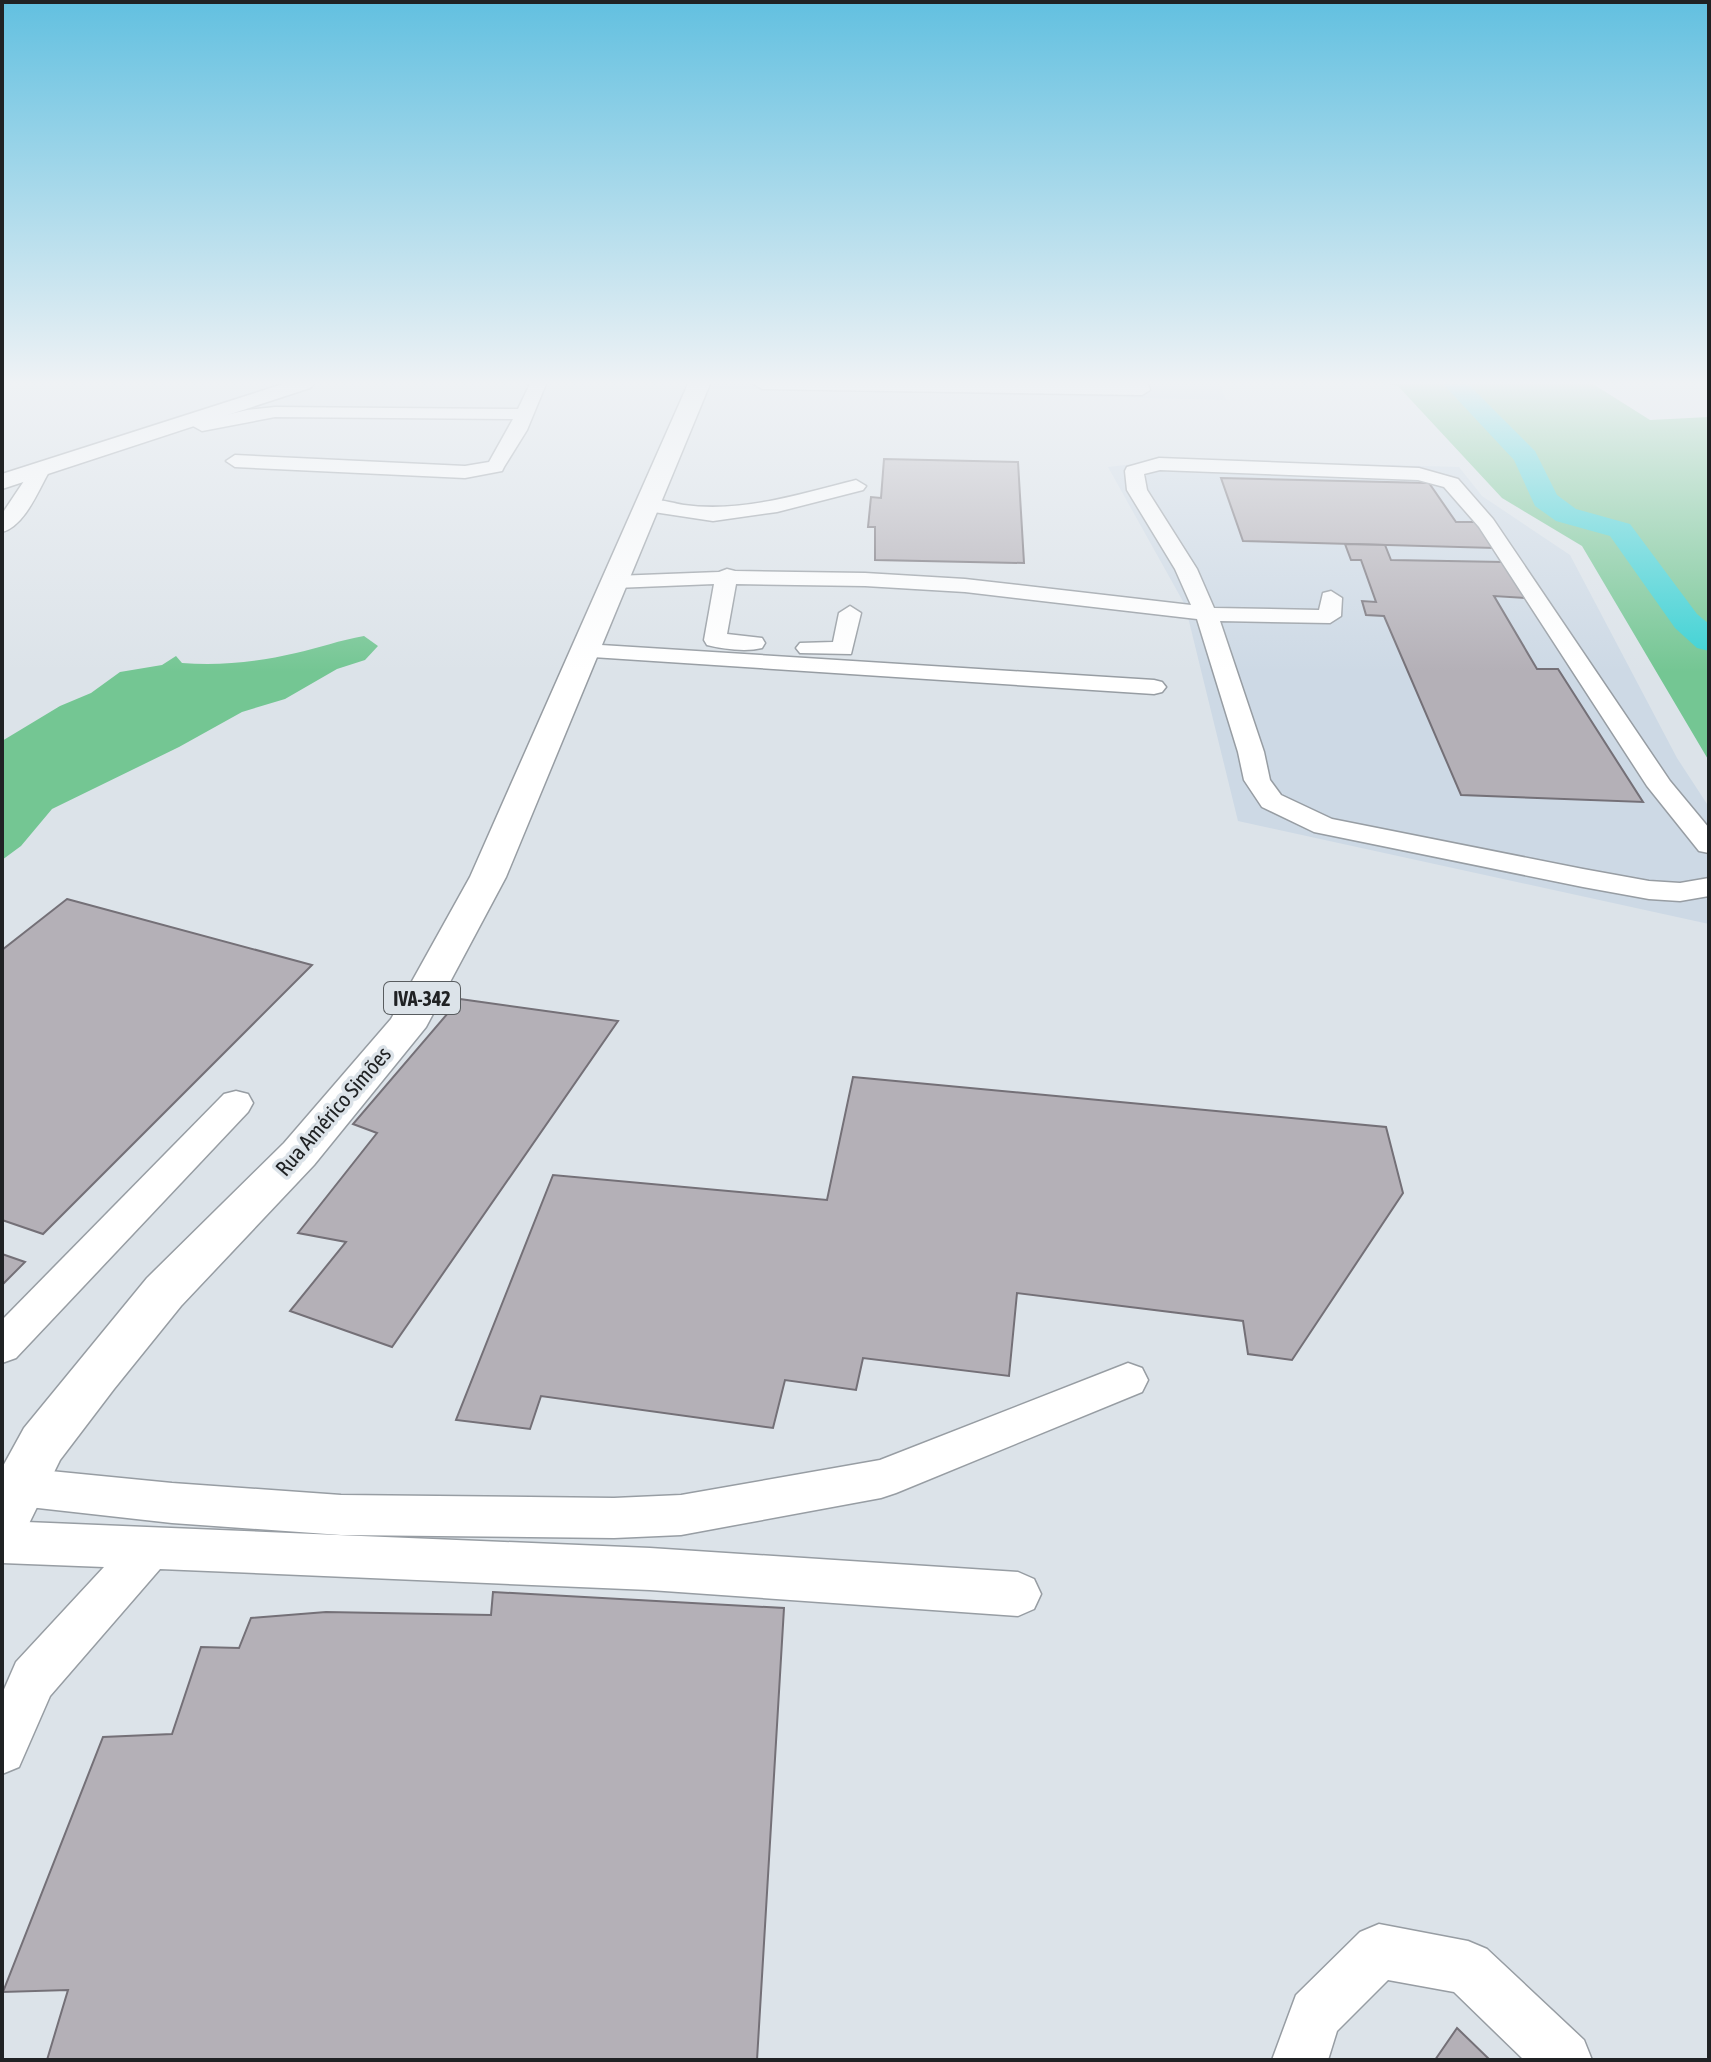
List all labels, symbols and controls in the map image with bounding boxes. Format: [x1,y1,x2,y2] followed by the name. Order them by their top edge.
[384,982,460,1014] road number: IVA-342
[270,1041,396,1181] street label: Rua Américo Simões

